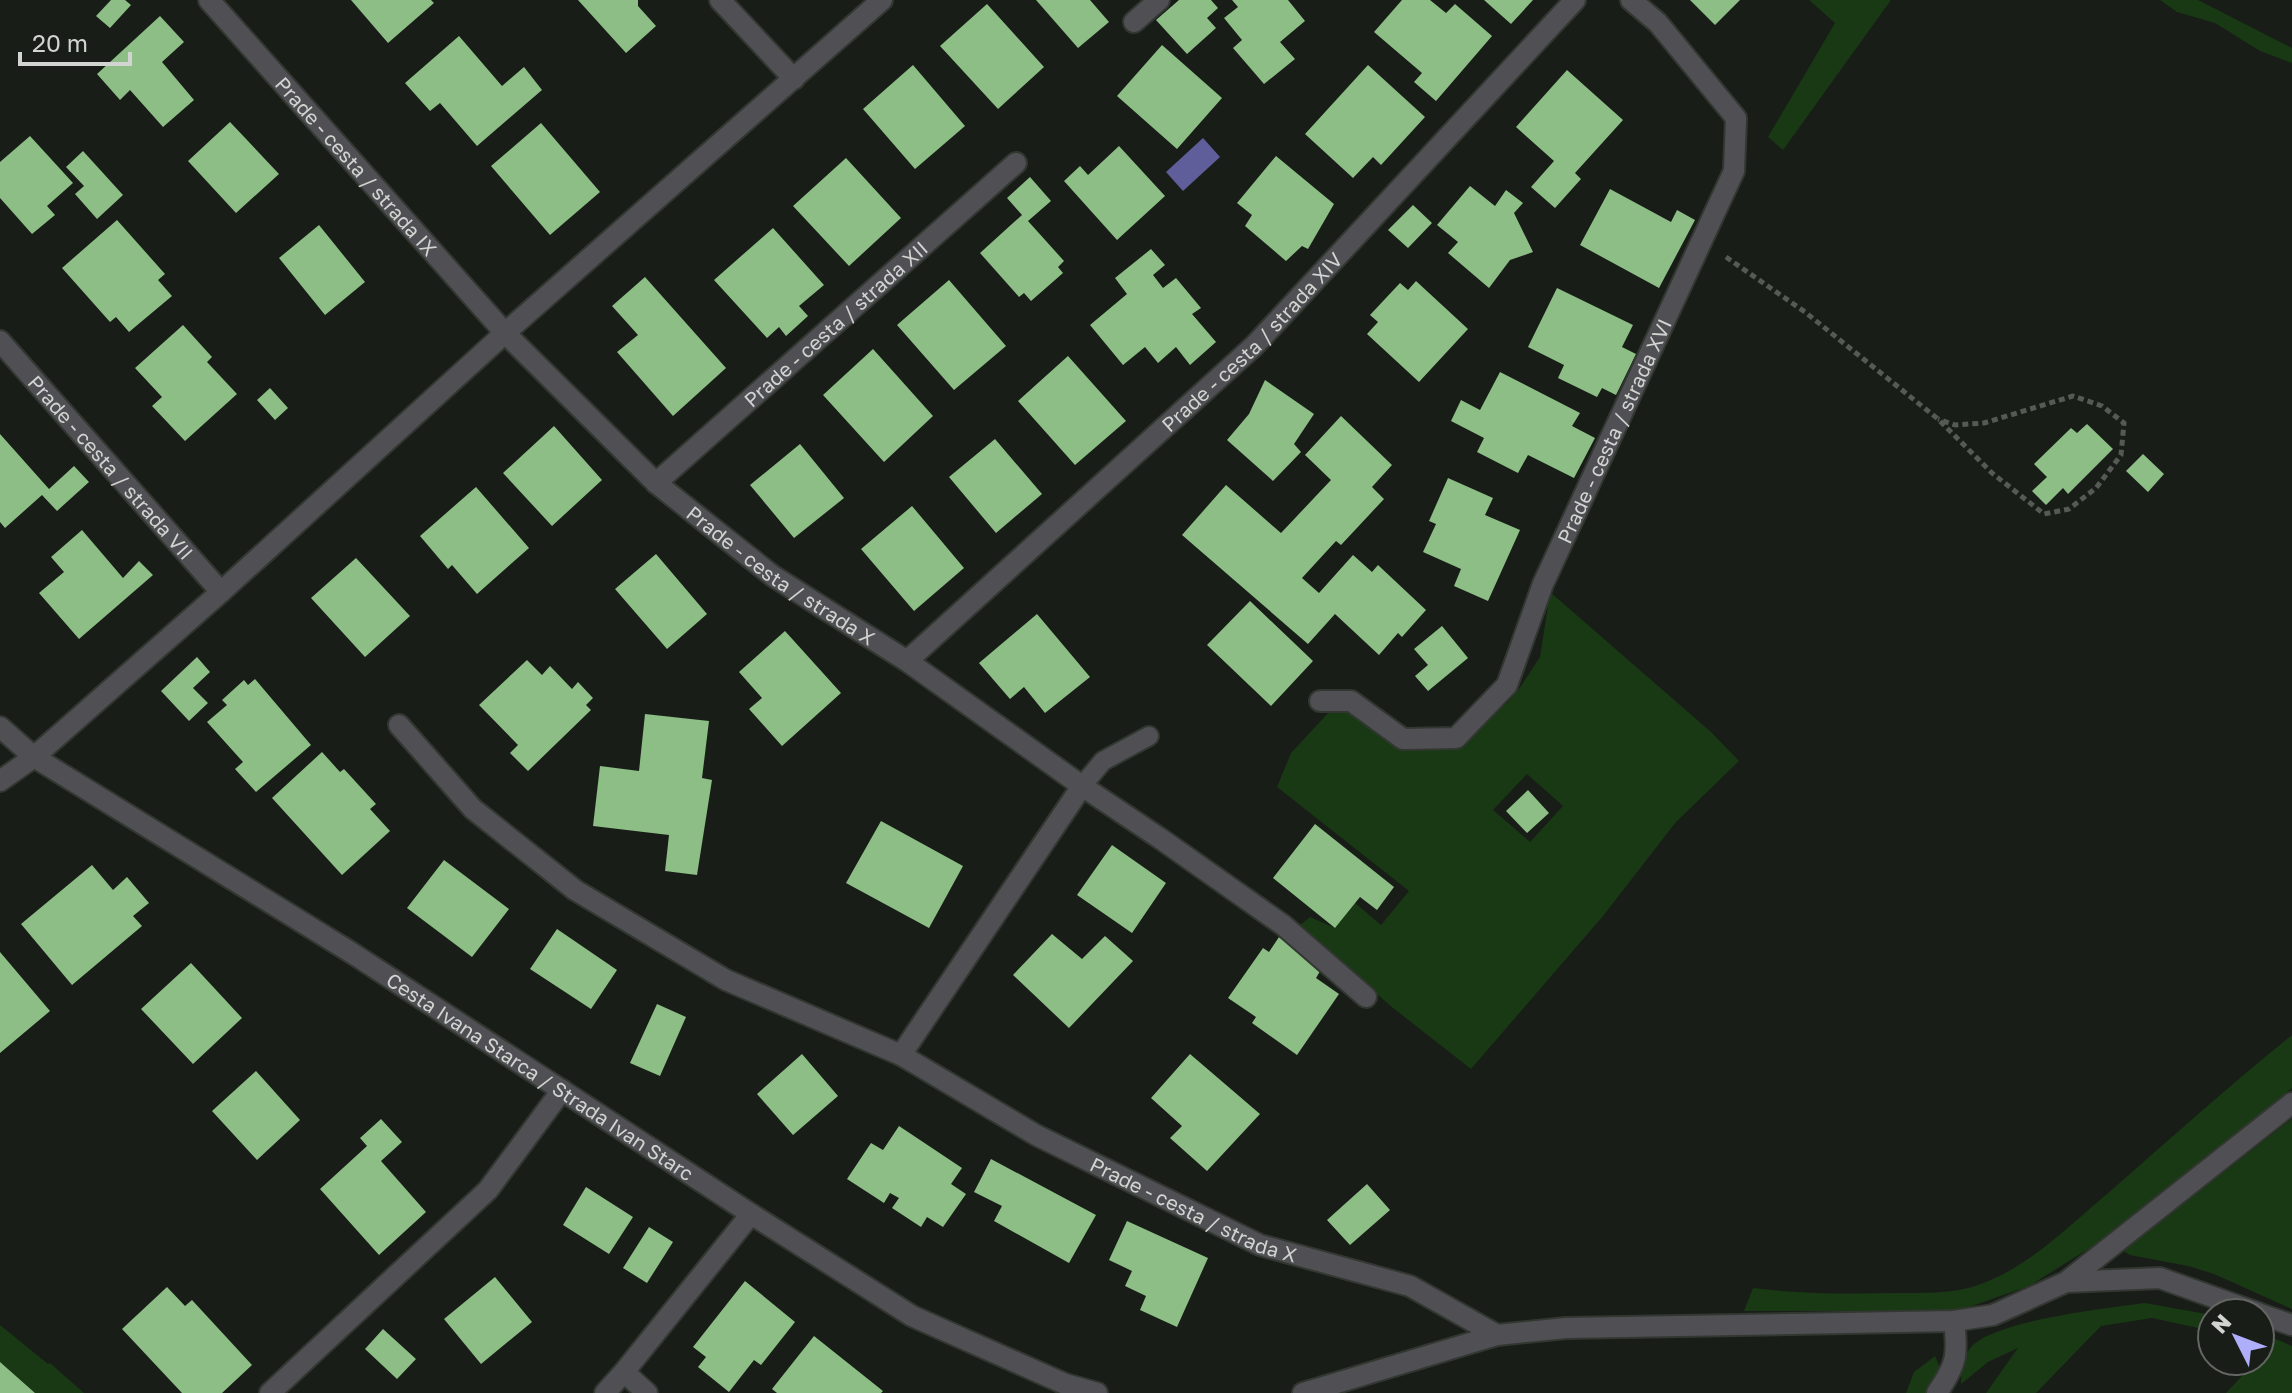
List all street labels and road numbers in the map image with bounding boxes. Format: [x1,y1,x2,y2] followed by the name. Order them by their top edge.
[271,72,442,260] street label: Prade - cesta / strada IX
[739,236,932,411] street label: Prade - cesta / strada XII
[1156,247,1347,436] street label: Prade - cesta / strada XIV
[1552,315,1676,547] street label: Prade - cesta / strada XVI
[23,370,199,564] street label: Prade - cesta / strada VII
[682,500,880,650] street label: Prade - cesta / strada X
[382,967,698,1185] street label: Cesta Ivana Starca / Strada Ivan Starc
[1087,1152,1299,1266] street label: Prade - cesta / strada X

